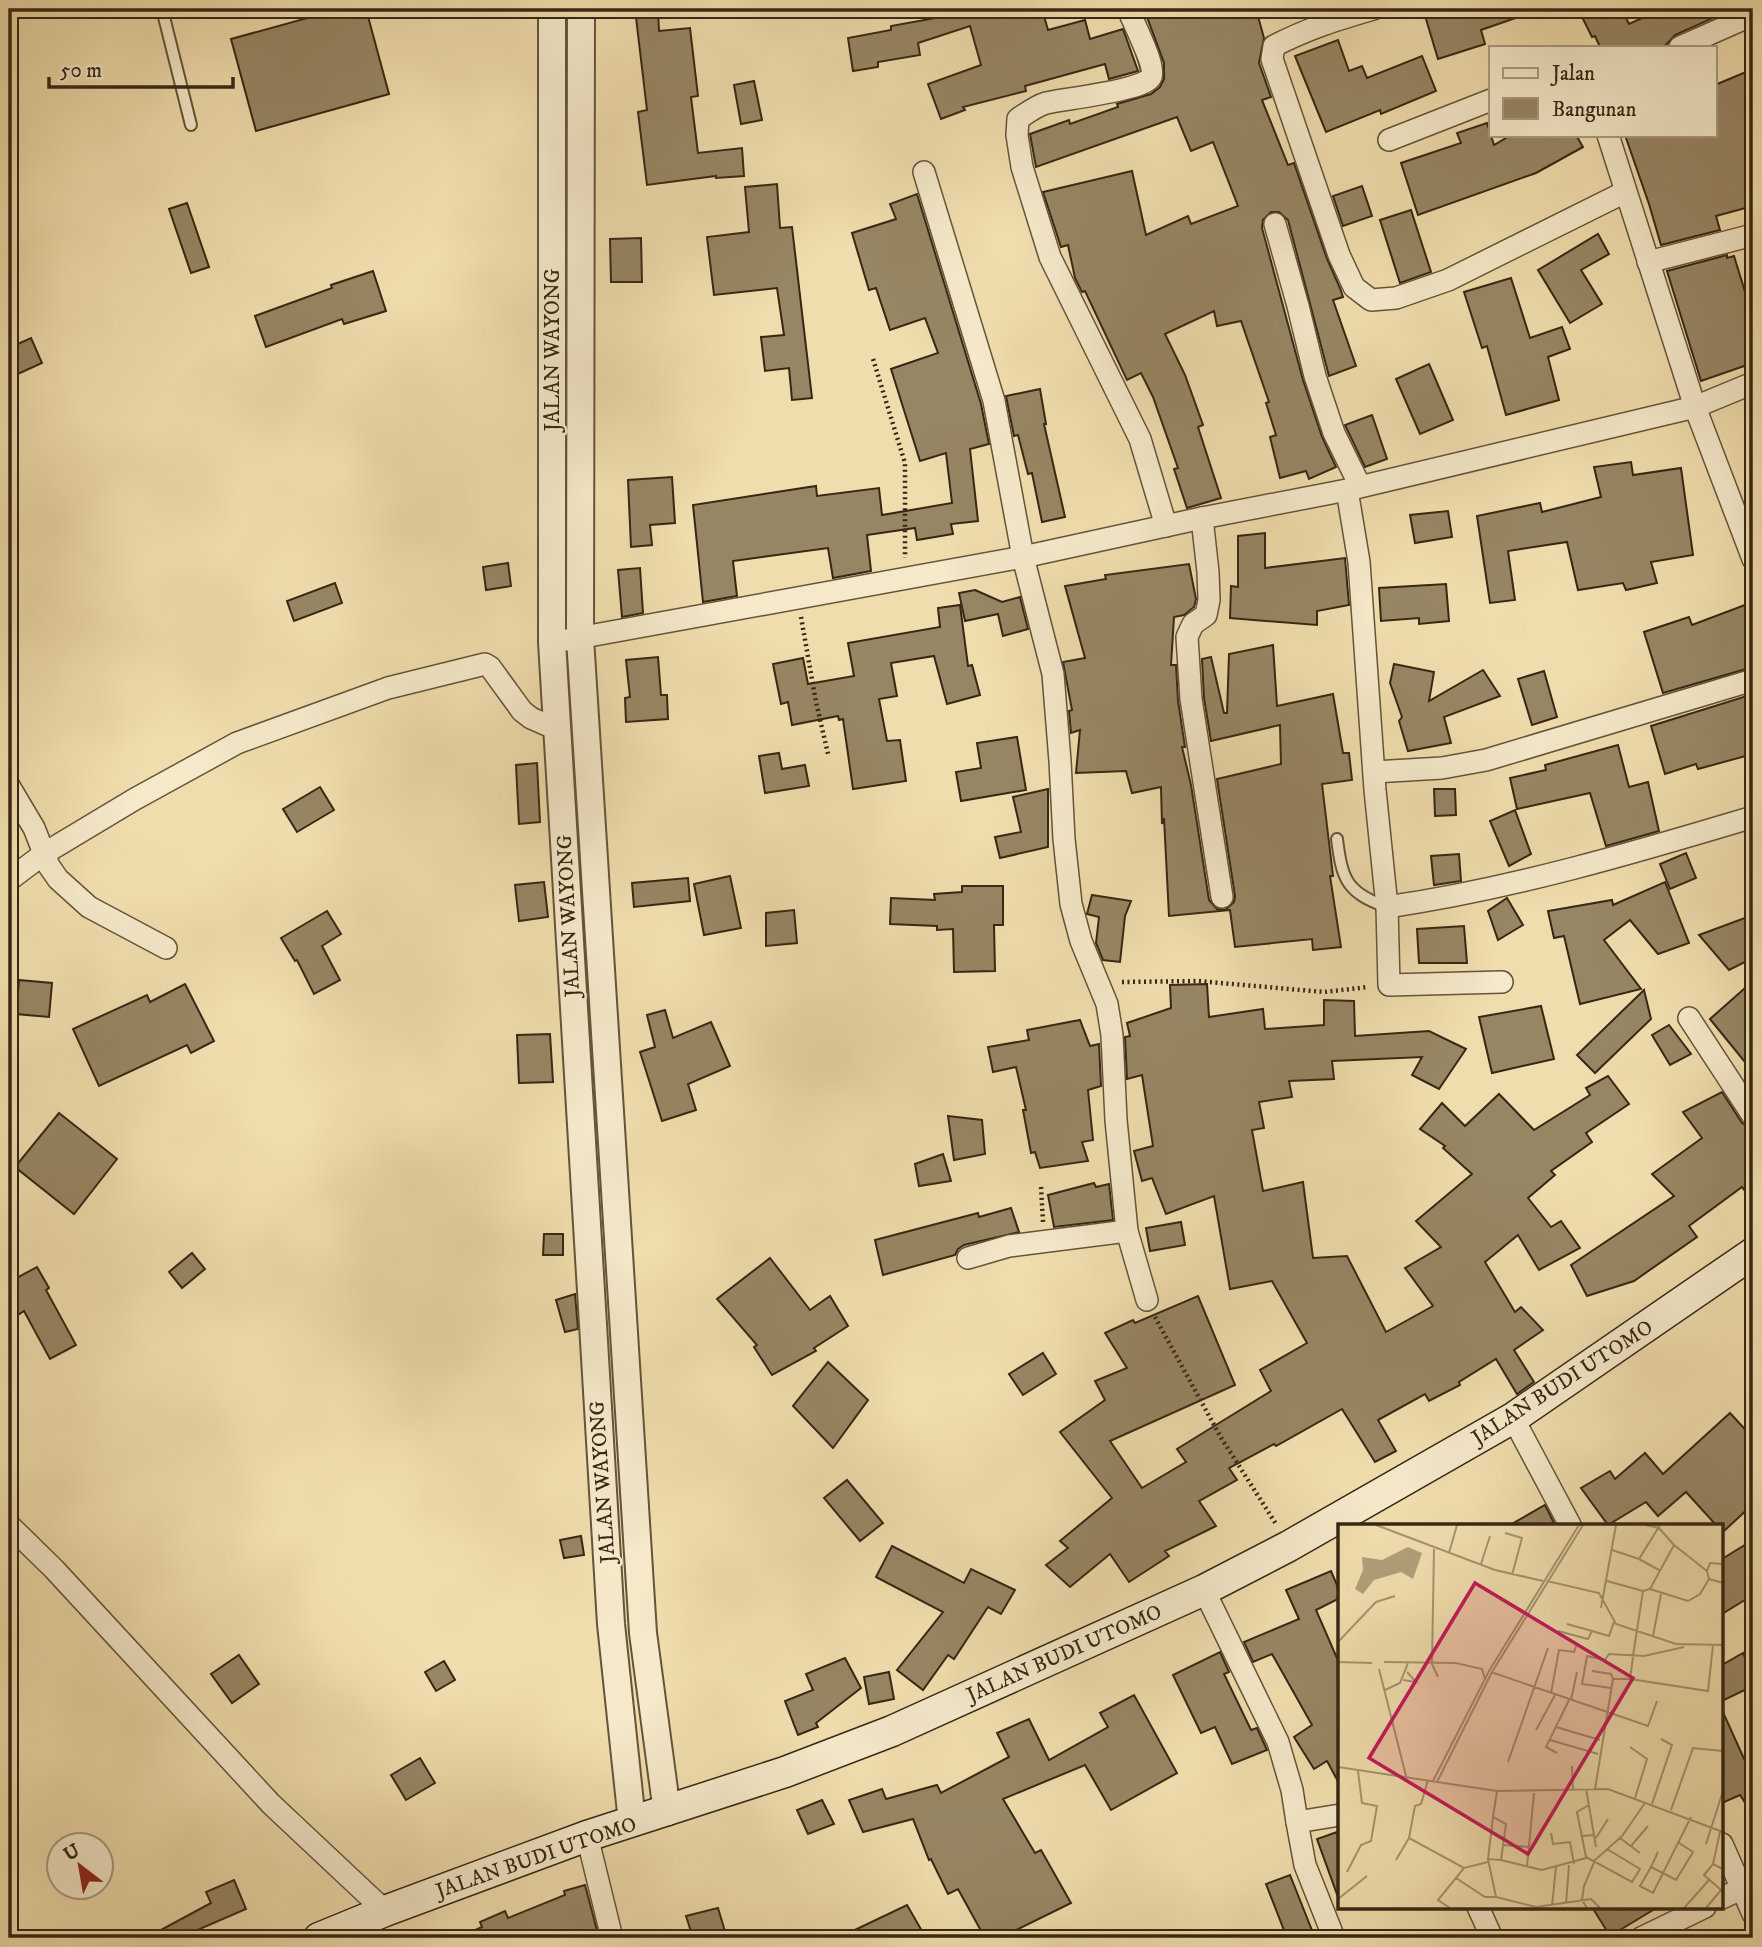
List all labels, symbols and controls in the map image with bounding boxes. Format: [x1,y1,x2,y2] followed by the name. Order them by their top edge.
[49,46,233,90] scale bar
[1489,46,1716,136] legend
[60,58,102,84] text: 50 m
[1550,61,1595,87] text: Jalan
[1552,97,1636,123] text: Bangunan
[540,268,566,433] street label: JALAN WAYONG
[552,834,586,1000] street label: JALAN WAYONG
[1465,1315,1658,1452] street label: JALAN BUDI UTOMO
[584,1400,622,1566] street label: JALAN WAYONG
[1338,1524,1724,1909] inset map
[961,1599,1166,1709] street label: JALAN BUDI UTOMO
[431,1811,640,1905] street label: JALAN BUDI UTOMO
[46,1832,116,1902] north arrow
[60,1839,84,1866] text: U

